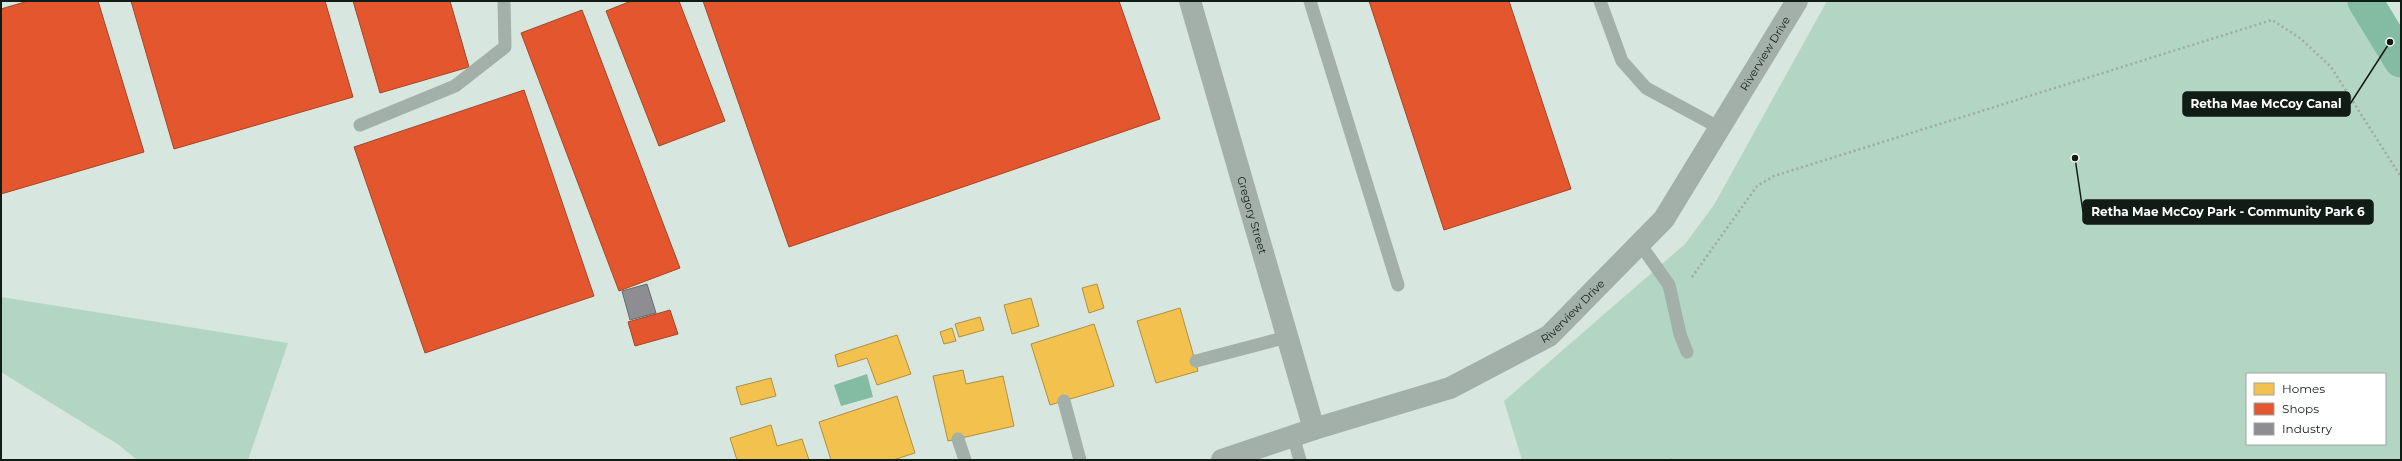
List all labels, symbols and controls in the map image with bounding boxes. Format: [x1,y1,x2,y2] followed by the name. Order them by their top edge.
[1737,13,1793,93] street label: Riverview Drive
[2183,92,2350,116] callout: Retha Mae McCoy Canal
[2190,96,2342,111] text: Retha Mae McCoy Canal
[1234,175,1270,256] street label: Gregory Street
[2083,200,2373,224] callout: Retha Mae McCoy Park - Community Park 6
[2091,204,2365,219] text: Retha Mae McCoy Park - Community Park 6
[1538,276,1608,346] street label: Riverview Drive
[2246,373,2386,445] legend
[2282,381,2325,396] text: Homes
[2282,401,2319,416] text: Shops
[2282,421,2332,436] text: Industry

